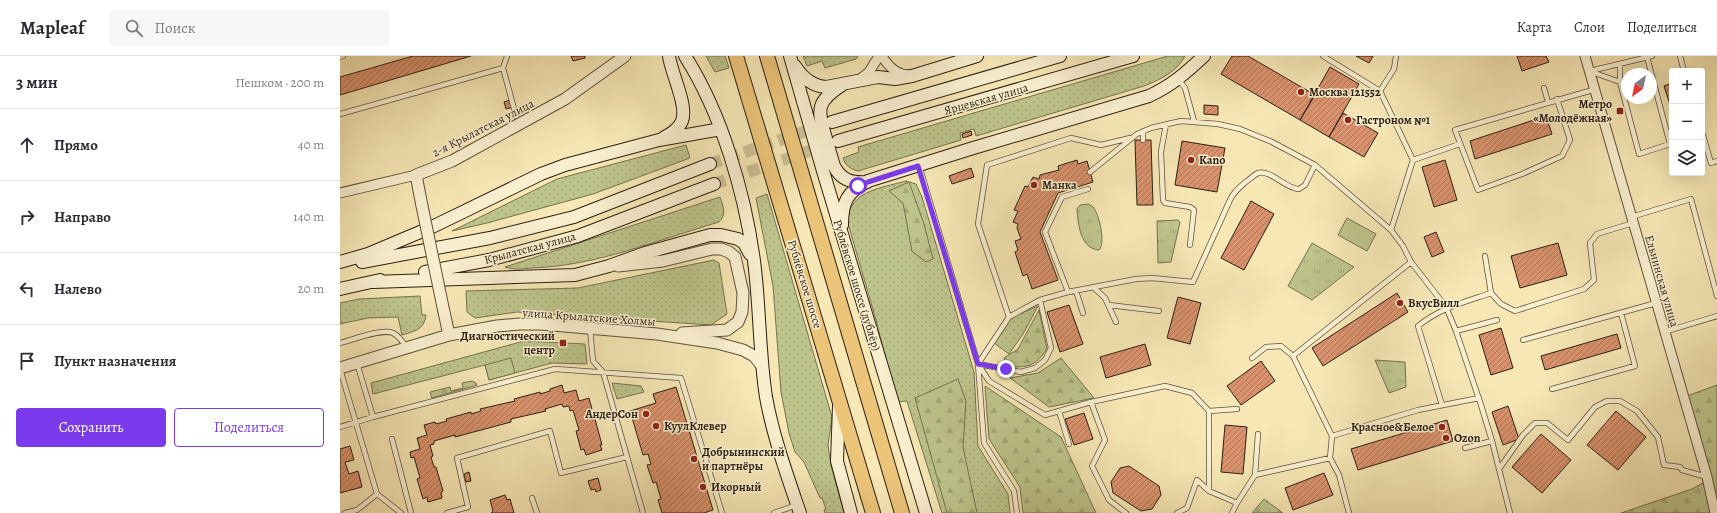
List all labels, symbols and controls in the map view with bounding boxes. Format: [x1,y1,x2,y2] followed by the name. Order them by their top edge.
[109,10,389,46] search box
[20,15,85,41] text: Mapleaf
[123,17,145,39] icon: search
[155,18,196,38] text: Поиск
[1517,18,1552,37] text: Карта
[1574,18,1605,37] text: Слои
[1627,18,1697,37] text: Поделиться
[1621,68,1657,104] north arrow
[1669,68,1705,176] map controls
[1669,68,1705,104] button: +
[16,71,58,94] text: 3 мин
[236,74,324,91] text: Пешком · 200 m
[942,79,1030,119] street label: Ярцевская улица
[1309,84,1381,100] place label: Москва 121552
[1296,87,1306,97] marker: Москва 121552
[429,95,537,161] street label: 2-я Крылатская улица
[1533,96,1613,126] place label: Метро «Молодёжная»
[1669,104,1705,140] button: −
[1615,106,1625,116] marker: Метро «Молодёжная»
[1356,112,1431,128] place label: Гастроном №1
[1343,115,1353,125] marker: Гастроном №1
[16,134,38,156] icon: ahead
[54,135,98,155] text: Прямо
[298,136,324,153] text: 40 m
[1669,140,1705,176] button: layers
[1199,152,1226,168] place label: Kano
[1186,155,1196,165] marker: Kano
[849,177,867,195] route start
[1042,177,1077,193] place label: Манка
[1029,180,1039,190] marker: Манка
[16,206,38,228] icon: right
[54,207,111,227] text: Направо
[293,208,324,225] text: 140 m
[829,217,885,353] street label: Рублёвское шоссе (дублёр)
[482,228,578,268] street label: Крылатская улица
[1641,233,1683,329] street label: Ельнинская улица
[784,238,826,330] street label: Рублёвское шоссе
[16,278,38,300] icon: left
[54,279,102,299] text: Налево
[298,280,324,297] text: 20 m
[1408,295,1459,311] place label: ВкусВилл
[1395,298,1405,308] marker: ВкусВилл
[521,304,656,330] street label: улица Крылатские Холмы
[460,328,556,358] place label: Диагностический центр
[558,338,568,348] marker: Диагностический центр
[16,350,38,372] icon: arrive
[54,351,176,371] text: Пункт назначения
[997,360,1015,378] route end
[584,406,638,422] place label: АндерСон
[16,408,166,447] button: Сохранить
[174,408,324,447] button: Поделиться
[641,409,651,419] marker: АндерСон
[664,418,727,434] place label: КуулКлевер
[1351,419,1434,435] place label: Красное&Белое
[651,421,661,431] marker: КуулКлевер
[1437,422,1447,432] marker: Красное&Белое
[1454,430,1481,446] place label: Ozon
[1441,433,1451,443] marker: Ozon
[702,444,785,474] place label: Добрынинский и партнёры
[689,454,699,464] marker: Добрынинский и партнёры
[711,479,761,495] place label: Икорный
[698,482,708,492] marker: Икорный

